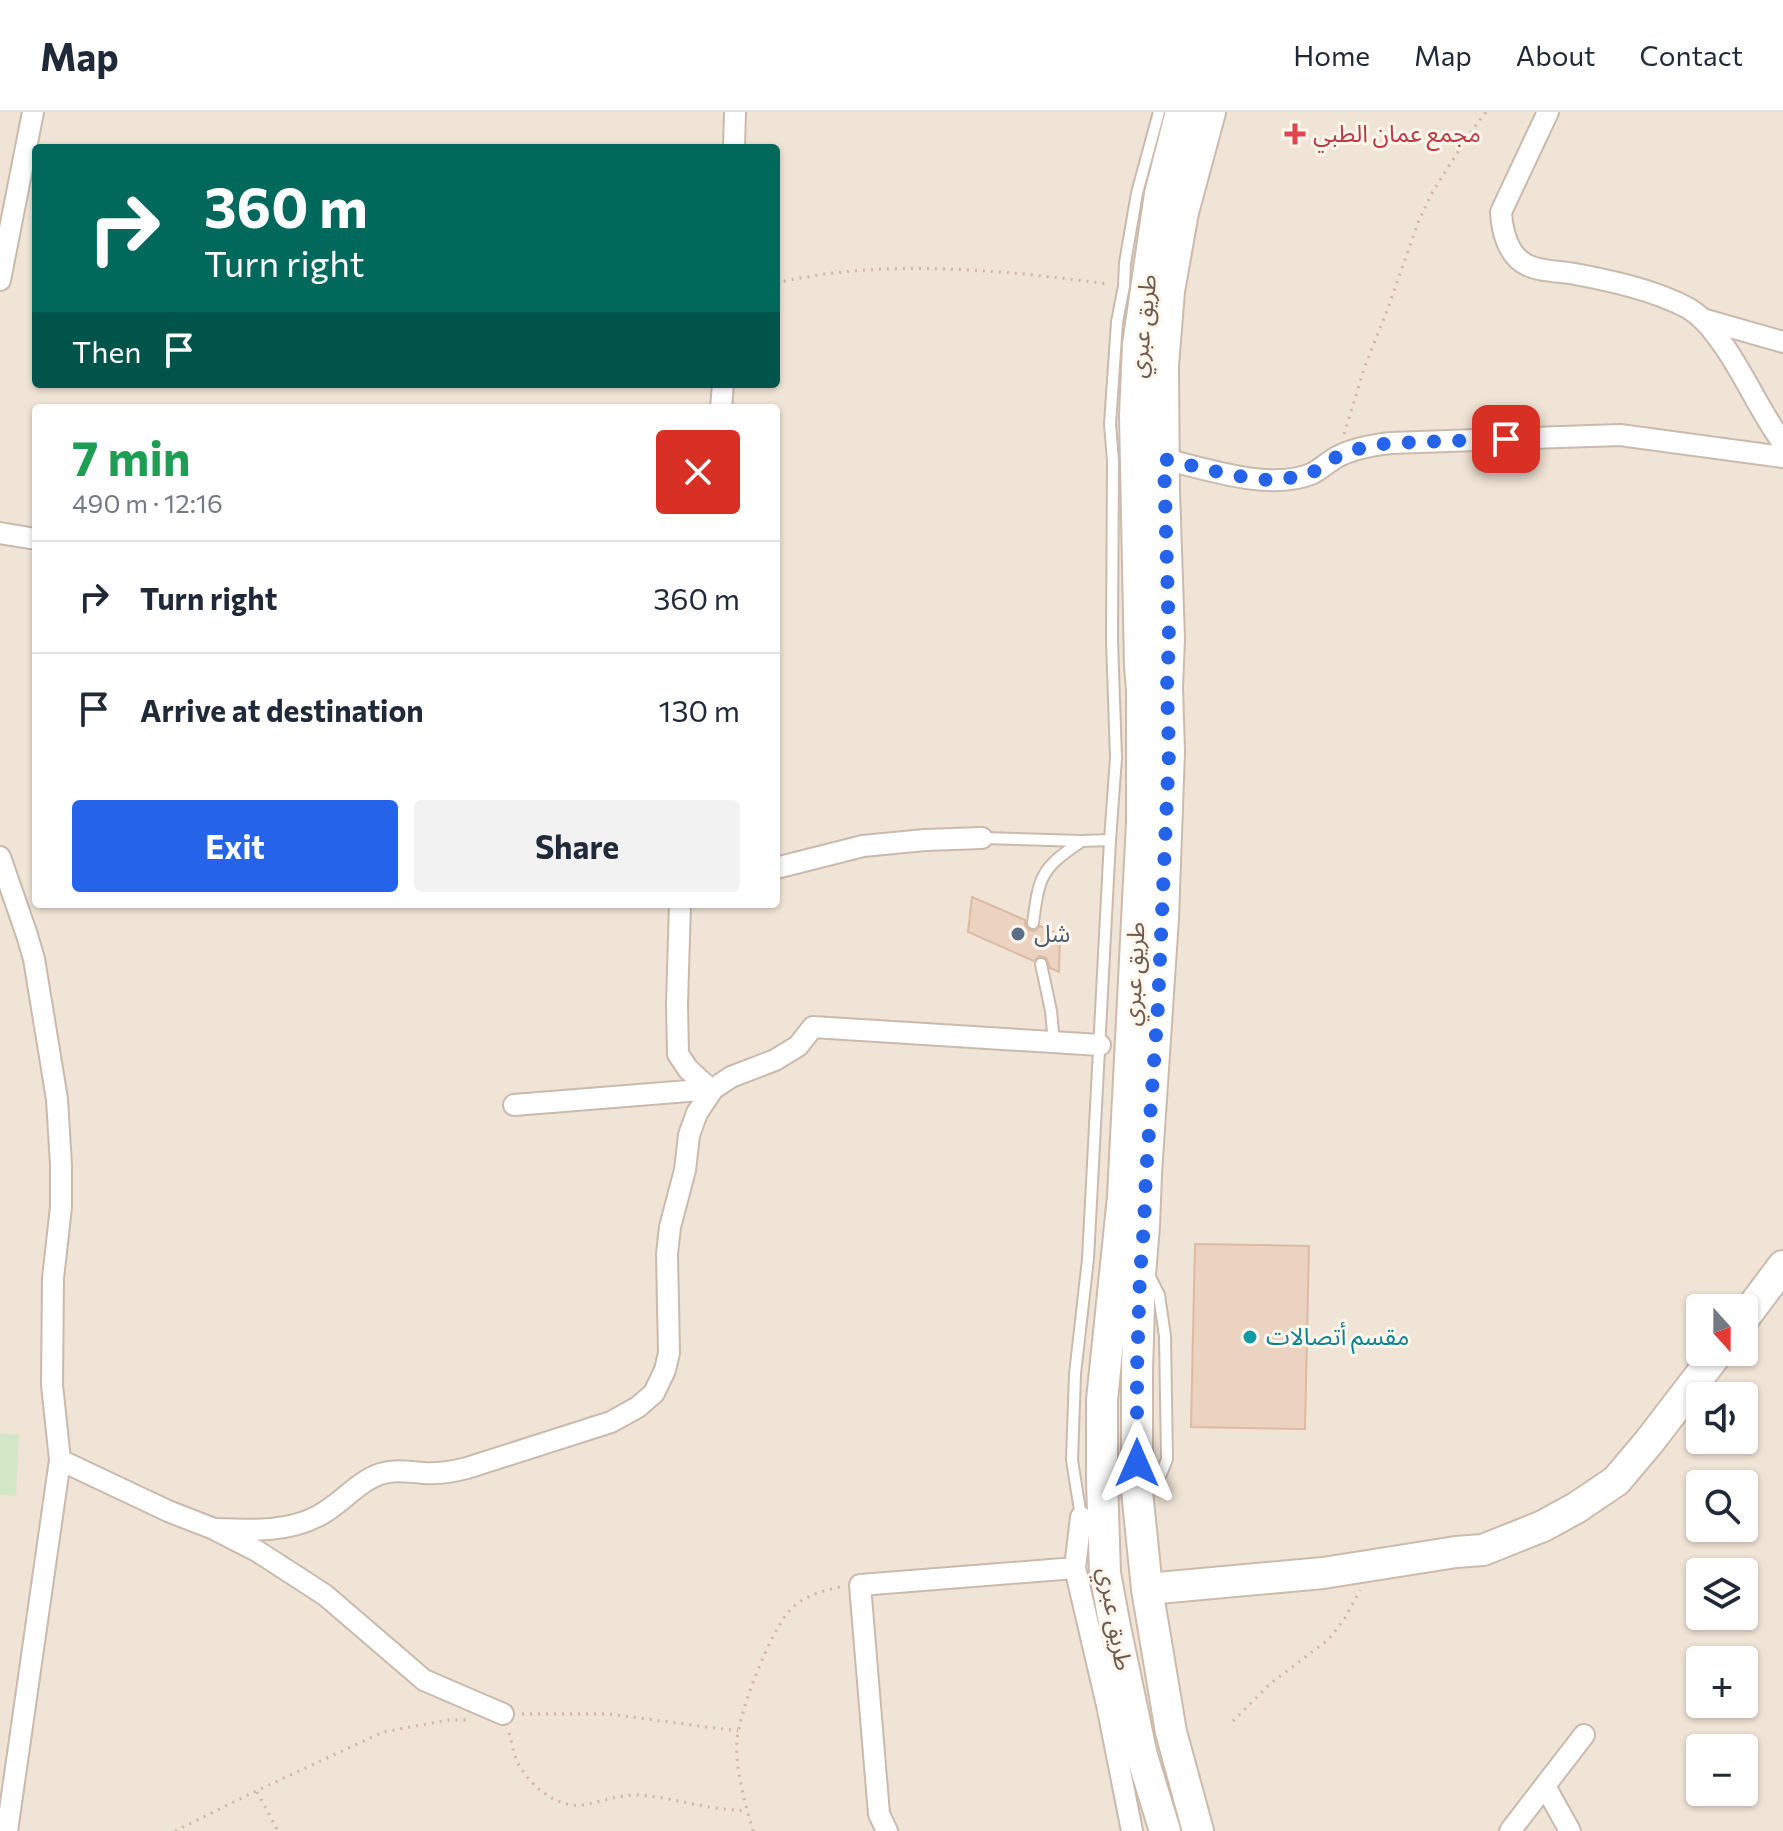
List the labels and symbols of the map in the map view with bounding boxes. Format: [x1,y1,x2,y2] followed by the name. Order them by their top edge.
[1313,118,1481,153] place label: مجمع عمان الطبي
[1284,123,1306,145] marker: مجمع عمان الطبي
[1122,272,1167,380] street label: طريق عبري
[1472,405,1540,473] pin
[1034,918,1070,947] place label: شل
[1115,921,1155,1027] street label: طريق عبري
[1009,925,1027,943] marker: شل
[1686,1294,1758,1366] north arrow
[1266,1321,1409,1354] place label: مقسم أتصالات
[1241,1328,1259,1346] marker: مقسم أتصالات
[1095,1421,1179,1505] position arrow
[1088,1565,1140,1674] street label: طريق عبري

